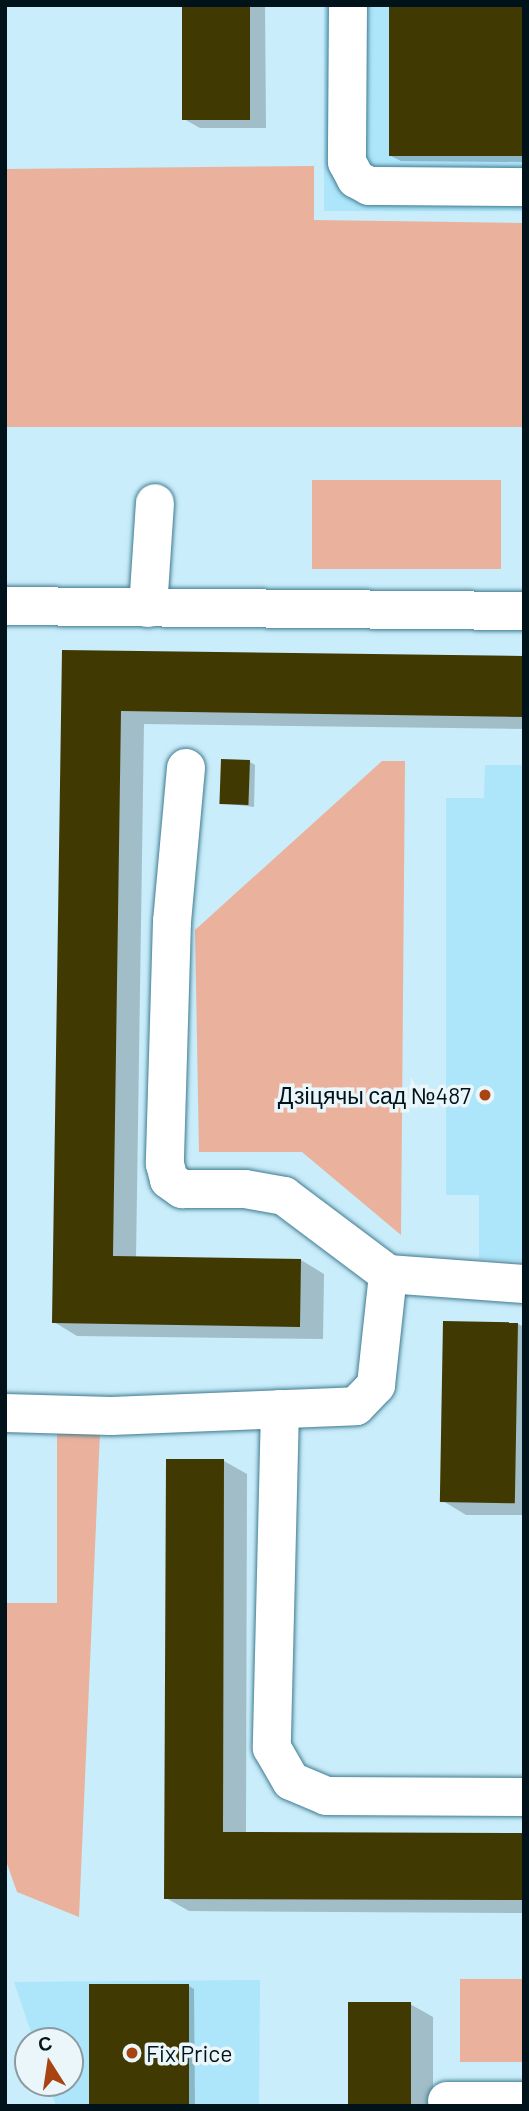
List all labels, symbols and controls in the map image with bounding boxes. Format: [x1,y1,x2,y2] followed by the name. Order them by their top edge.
[278,1081,471,1109] place label: Дзіцячы сад №487
[477,1087,493,1103] marker: Дзіцячы сад №487
[14,2027,84,2097] north arrow
[36,2030,54,2056] text: С
[146,2039,233,2067] place label: Fix Price
[124,2045,140,2061] marker: Fix Price

